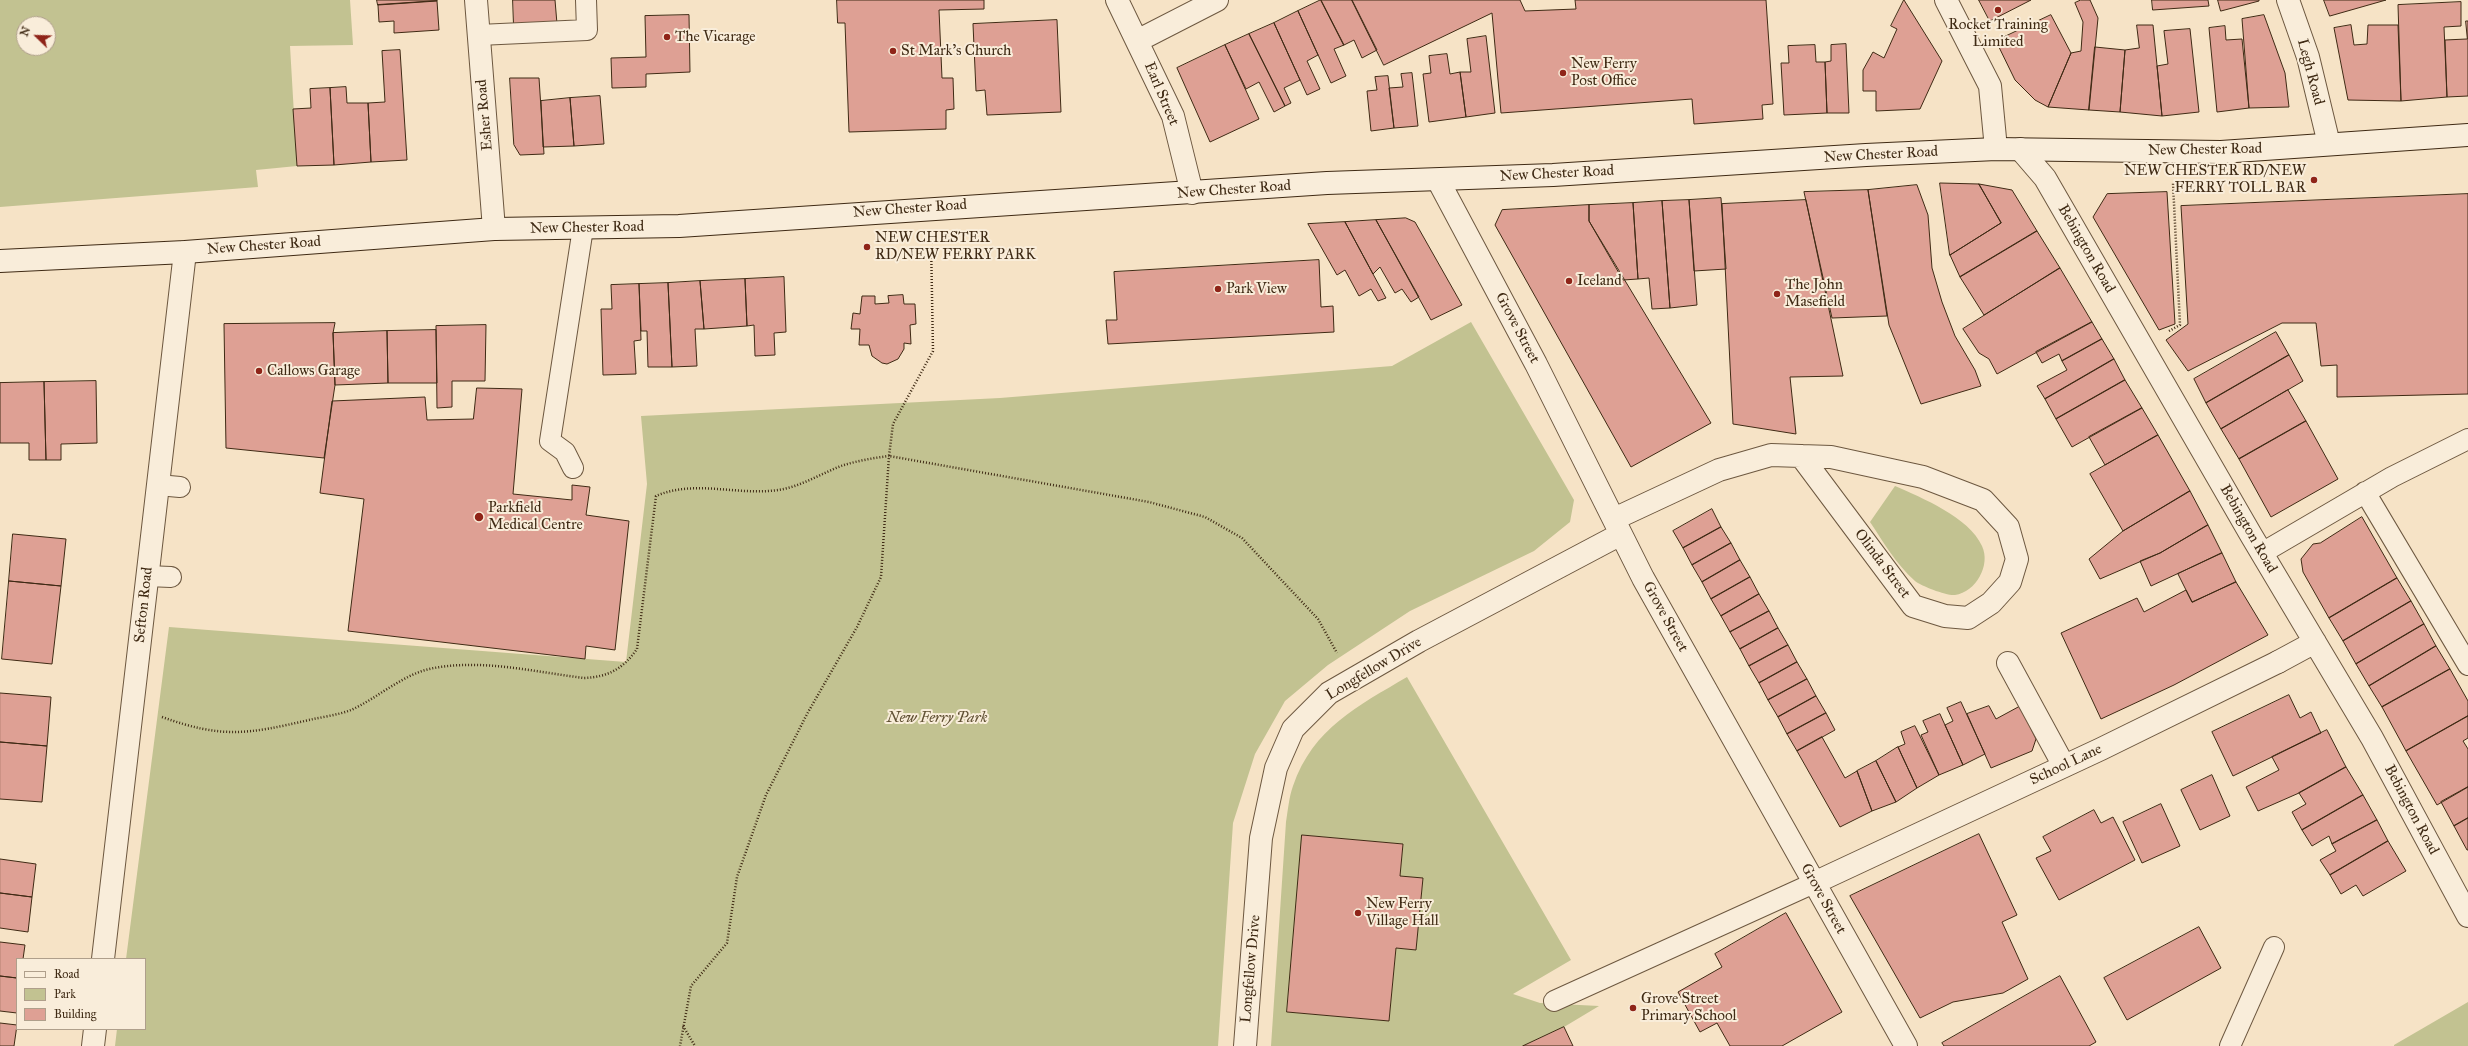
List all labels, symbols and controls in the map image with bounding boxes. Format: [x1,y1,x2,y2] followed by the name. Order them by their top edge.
[1993,5,2003,15] marker: Rocket Training Limited
[16,16,56,56] north arrow
[1948,16,2048,51] place label: Rocket Training Limited
[18,25,33,38] text: N
[675,28,755,46] place label: The Vicarage
[662,32,672,42] marker: The Vicarage
[2293,37,2327,107] street label: Legh Road
[901,42,1011,60] place label: St Mark's Church
[888,46,898,56] marker: St Mark's Church
[1571,55,1637,90] place label: New Ferry Post Office
[1140,60,1182,128] street label: Earl Street
[1558,68,1568,78] marker: New Ferry Post Office
[473,79,497,151] street label: Esher Road
[2148,140,2262,160] street label: New Chester Road
[1823,143,1939,167] street label: New Chester Road
[1499,162,1615,186] street label: New Chester Road
[2124,162,2306,197] place label: NEW CHESTER RD/NEW FERRY TOLL BAR
[2309,175,2319,185] marker: NEW CHESTER RD/NEW FERRY TOLL BAR
[1176,177,1292,203] street label: New Chester Road
[852,196,968,222] street label: New Chester Road
[2053,202,2119,296] street label: Bebington Road
[530,218,644,238] street label: New Chester Road
[875,229,1036,264] place label: NEW CHESTER RD/NEW FERRY PARK
[206,233,322,259] street label: New Chester Road
[862,242,872,252] marker: NEW CHESTER RD/NEW FERRY PARK
[1577,272,1622,290] place label: Iceland
[1564,276,1574,286] marker: Iceland
[1785,276,1845,311] place label: The John Masefield
[1226,280,1287,298] place label: Park View
[1213,284,1223,294] marker: Park View
[1491,289,1543,367] street label: Grove Street
[1772,289,1782,299] marker: The John Masefield
[267,362,360,380] place label: Callows Garage
[254,366,264,376] marker: Callows Garage
[2215,482,2281,576] street label: Bebington Road
[488,499,583,534] place label: Parkfield Medical Centre
[473,511,485,523] marker: Parkfield Medical Centre
[1850,526,1914,602] street label: Olinda Street
[131,566,157,644] street label: Sefton Road
[1638,579,1692,655] street label: Grove Street
[1323,633,1425,705] street label: Longfellow Drive
[887,709,987,727] park label: New Ferry Park
[2027,740,2105,790] street label: School Lane
[2380,762,2442,858] street label: Bebington Road
[1796,861,1850,937] street label: Grove Street
[1366,895,1439,930] place label: New Ferry Village Hall
[1353,908,1363,918] marker: New Ferry Village Hall
[1237,914,1265,1024] street label: Longfellow Drive
[16,958,146,1030] legend
[54,967,80,981] text: Road
[54,987,76,1001] text: Park
[1641,990,1737,1025] place label: Grove Street Primary School
[1628,1003,1638,1013] marker: Grove Street Primary School
[54,1007,96,1021] text: Building

